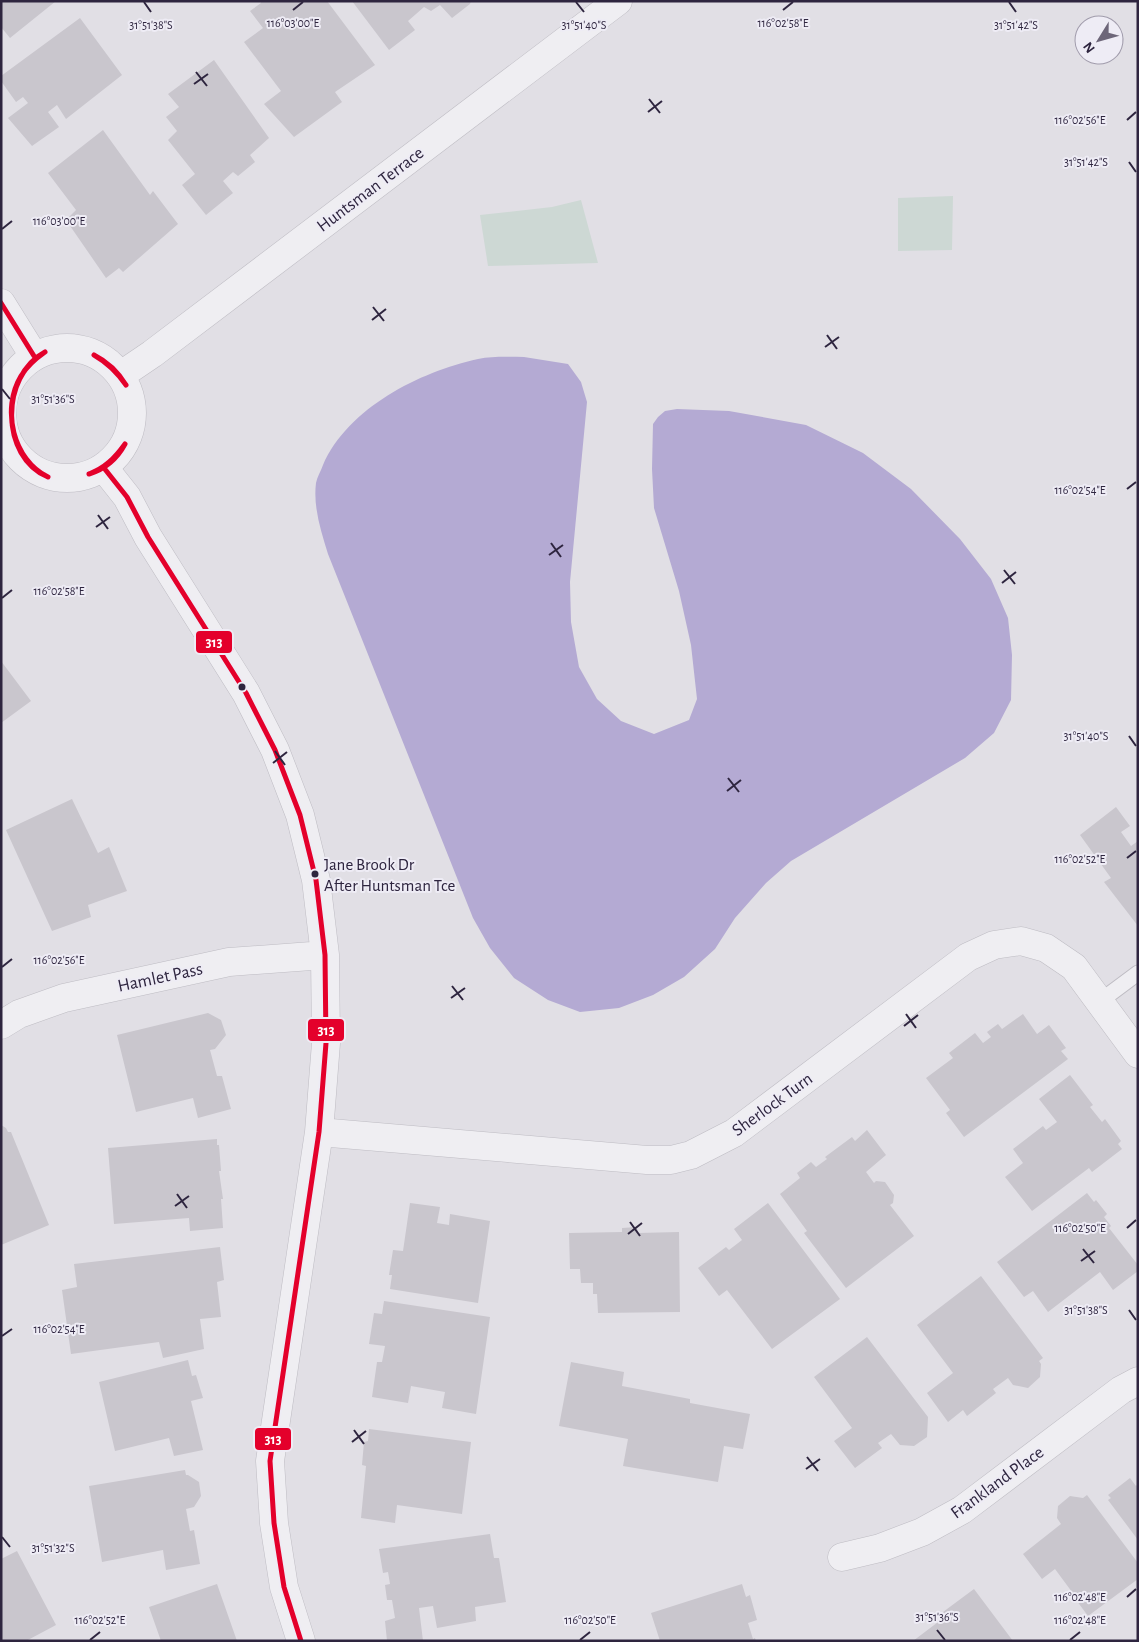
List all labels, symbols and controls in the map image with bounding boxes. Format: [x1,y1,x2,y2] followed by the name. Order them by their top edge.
[1074,15,1124,65] north arrow
[267,17,319,29] text: 116°03'00"E
[757,17,809,29] text: 116°02'58"E
[129,19,173,31] text: 31°51'38"S
[562,19,607,31] text: 31°51'40"S
[994,19,1038,31] text: 31°51'42"S
[1081,39,1098,55] text: N
[1054,114,1106,126] text: 116°02'56"E
[314,144,427,236] street label: Huntsman Terrace
[1064,156,1108,168] text: 31°51'42"S
[33,215,85,227] text: 116°03'00"E
[31,393,75,405] text: 31°51'36"S
[1054,484,1106,496] text: 116°02'54"E
[33,585,85,597] text: 116°02'58"E
[195,630,233,654] line badge: 313
[205,636,223,650] text: 313
[237,682,247,692] unlabelled marker
[1064,730,1109,742] text: 31°51'40"S
[1055,853,1106,865] text: 116°02'52"E
[324,856,455,894] place label: Jane Brook Dr After Huntsman Tce
[310,869,320,879] marker: Jane Brook Dr After Huntsman Tce
[33,954,85,966] text: 116°02'56"E
[116,960,204,996] street label: Hamlet Pass
[307,1018,345,1042] line badge: 313
[317,1024,335,1038] text: 313
[729,1070,816,1140] street label: Sherlock Turn
[1054,1222,1106,1234] text: 116°02'50"E
[1064,1304,1108,1316] text: 31°51'38"S
[33,1323,85,1335] text: 116°02'54"E
[254,1427,292,1451] line badge: 313
[264,1433,282,1447] text: 313
[948,1443,1047,1522] street label: Frankland Place
[31,1542,75,1554] text: 31°51'32"S
[1054,1591,1106,1603] text: 116°02'48"E
[915,1611,959,1623] text: 31°51'36"S
[75,1614,126,1626] text: 116°02'52"E
[564,1614,616,1626] text: 116°02'50"E
[1054,1614,1106,1626] text: 116°02'48"E

